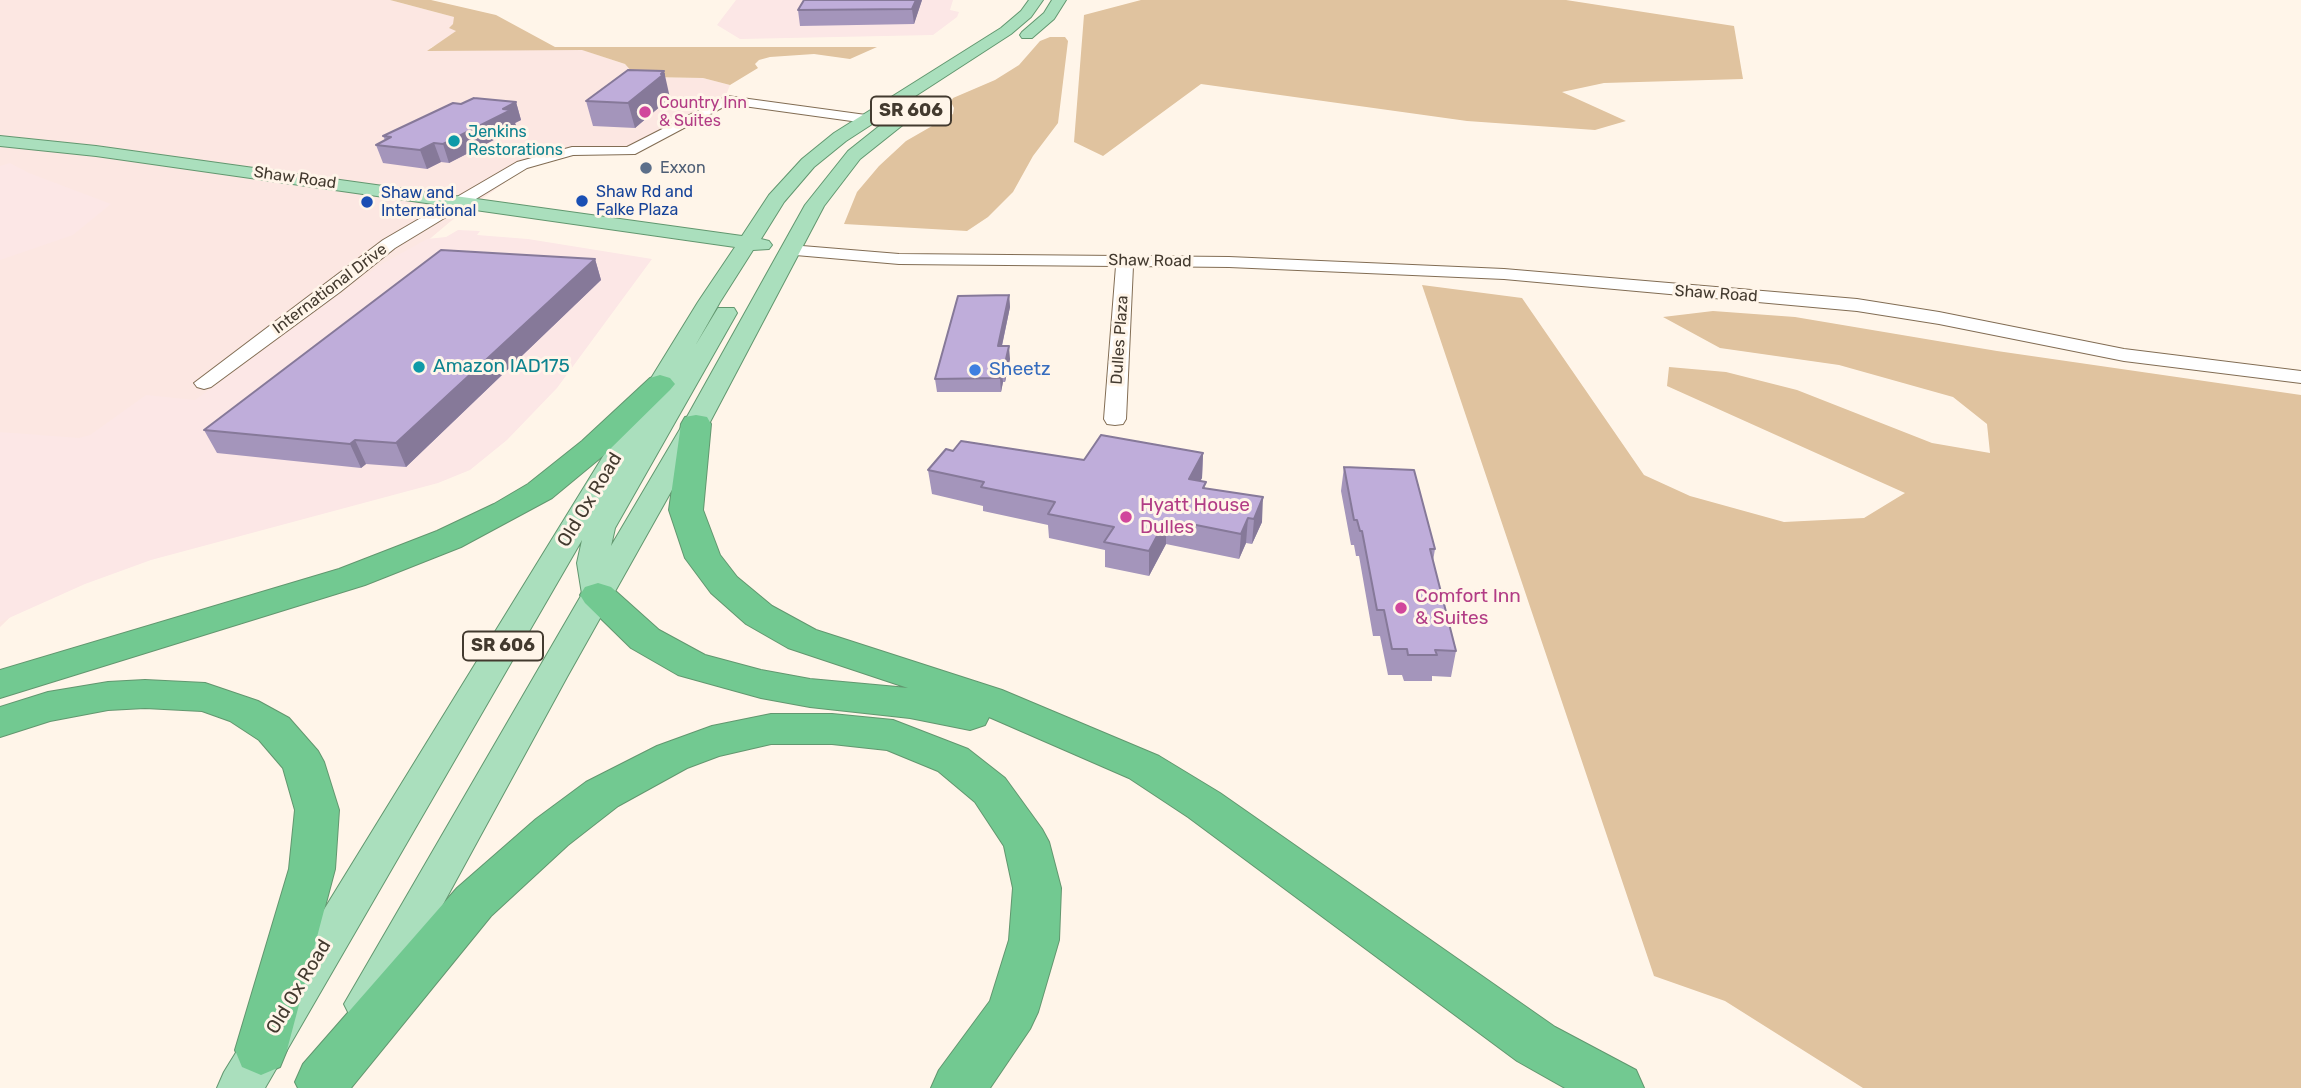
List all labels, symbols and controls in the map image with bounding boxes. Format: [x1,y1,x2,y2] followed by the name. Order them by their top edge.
[659,93,747,131] place label: Country Inn & Suites
[871,96,951,126] road number: SR 606
[637,104,653,120] marker: Country Inn & Suites
[468,122,563,160] place label: Jenkins Restorations
[446,133,462,149] marker: Jenkins Restorations
[660,158,706,178] place label: Exxon
[638,160,654,176] marker: Exxon
[252,163,338,193] street label: Shaw Road
[596,182,693,220] place label: Shaw Rd and Falke Plaza
[381,183,476,221] place label: Shaw and International
[574,193,590,209] marker: Shaw Rd and Falke Plaza
[359,194,375,210] marker: Shaw and International
[269,240,391,338] street label: International Drive
[1108,251,1192,271] street label: Shaw Road
[1674,282,1758,306] street label: Shaw Road
[1107,295,1133,385] street label: Dulles Plaza
[433,356,570,378] place label: Amazon IAD175
[411,359,427,375] marker: Amazon IAD175
[989,359,1051,381] place label: Sheetz
[967,362,983,378] marker: Sheetz
[553,449,627,551] street label: Old Ox Road
[1140,495,1250,539] place label: Hyatt House Dulles
[1118,509,1134,525] marker: Hyatt House Dulles
[1415,586,1521,630] place label: Comfort Inn & Suites
[1393,600,1409,616] marker: Comfort Inn & Suites
[463,632,543,660] road number: SR 606
[262,936,336,1038] street label: Old Ox Road

